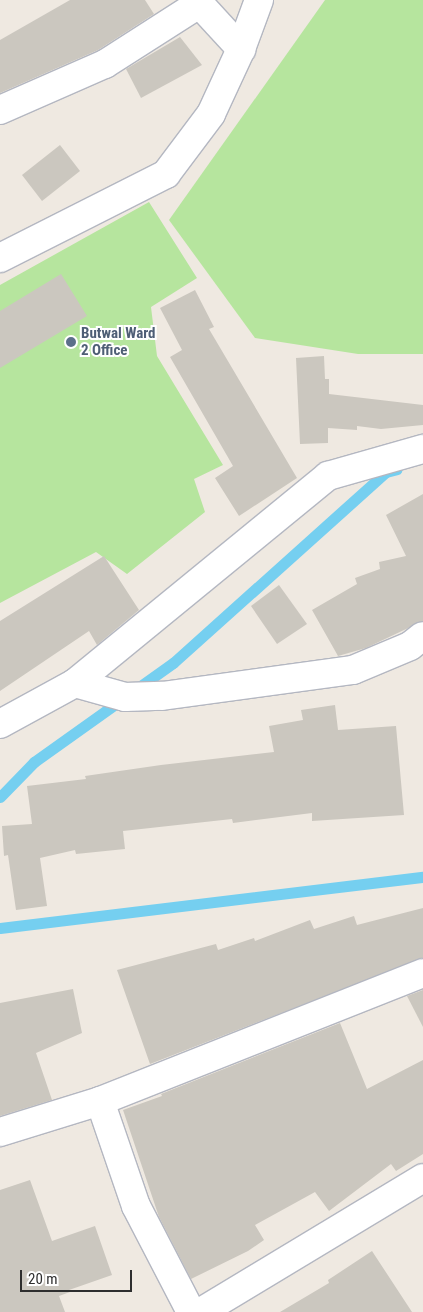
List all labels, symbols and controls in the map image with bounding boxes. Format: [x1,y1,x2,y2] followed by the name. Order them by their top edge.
[81,324,156,359] place label: Butwal Ward 2 Office
[65,336,77,348] marker: Butwal Ward 2 Office
[22,1260,135,1292] scale bar
[28,1270,58,1288] text: 20 m

